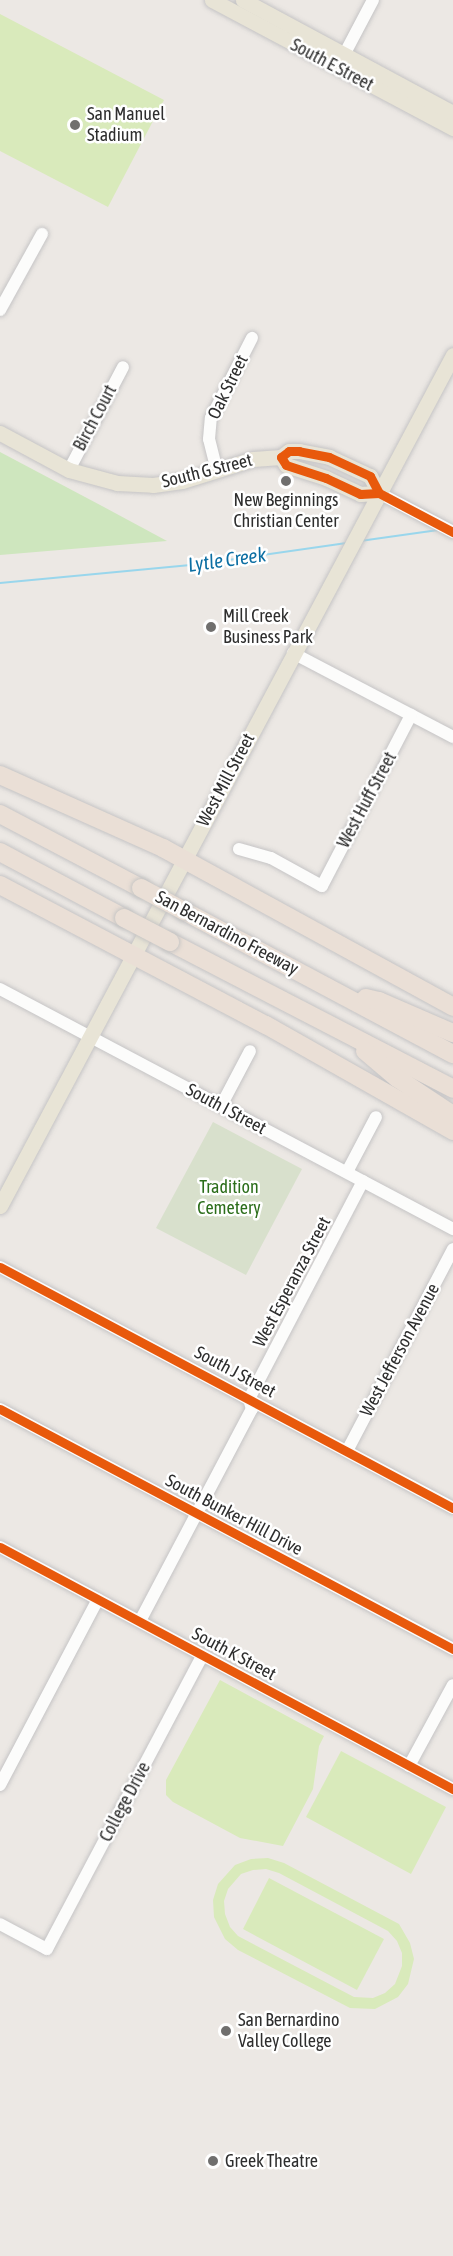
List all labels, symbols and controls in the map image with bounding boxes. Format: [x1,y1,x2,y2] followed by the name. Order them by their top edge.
[287,34,377,96] street label: South E Street
[87,104,165,146] place label: San Manuel Stadium
[68,118,82,132] marker: San Manuel Stadium
[203,351,253,423] street label: Oak Street
[69,381,121,455] street label: Birch Court
[159,449,255,493] street label: South G Street
[279,474,293,488] marker: New Beginnings Christian Center
[233,490,339,532] place label: New Beginnings Christian Center
[186,542,268,576] water label: Lytle Creek
[223,606,313,648] place label: Mill Creek Business Park
[204,620,218,634] marker: Mill Creek Business Park
[192,730,260,830] street label: West Mill Street
[333,748,401,852] street label: West Huff Street
[152,886,302,980] street label: San Bernardino Freeway
[182,1079,270,1139] street label: South I Street
[197,1177,261,1220] park label: Tradition Cemetery
[249,1213,335,1351] street label: West Esperanza Street
[356,1280,444,1420] street label: West Jefferson Avenue
[191,1342,279,1402] street label: South J Street
[162,1470,306,1560] street label: South Bunker Hill Drive
[188,1623,280,1685] street label: South K Street
[95,1759,155,1845] street label: College Drive
[238,2010,339,2052] place label: San Bernardino Valley College
[219,2024,233,2038] marker: San Bernardino Valley College
[225,2150,318,2172] place label: Greek Theatre
[206,2154,220,2168] marker: Greek Theatre

